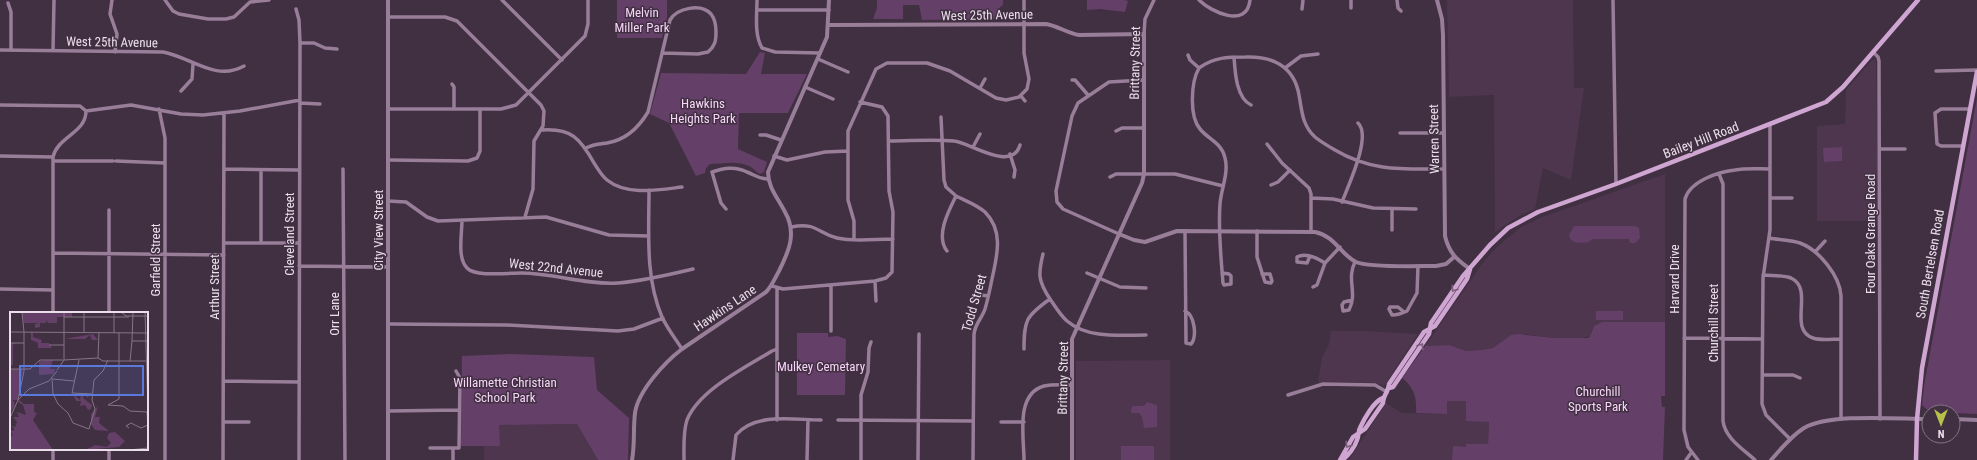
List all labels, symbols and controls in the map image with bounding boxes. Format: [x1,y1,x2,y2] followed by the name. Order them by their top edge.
[615,5,670,35] park label: Melvin Miller Park
[941,7,1033,23] street label: West 25th Avenue
[1127,26,1143,100] street label: Brittany Street
[66,34,158,50] street label: West 25th Avenue
[670,96,736,126] park label: Hawkins Heights Park
[1426,104,1442,174] street label: Warren Street
[1661,119,1741,161] street label: Bailey Hill Road
[1863,174,1878,294] street label: Four Oaks Grange Road
[371,189,386,270] street label: City View Street
[282,192,297,276] street label: Cleveland Street
[1913,208,1947,320] street label: South Bertelsen Road
[148,223,163,297] street label: Garfield Street
[1667,244,1682,314] street label: Harvard Drive
[207,254,222,320] street label: Arthur Street
[508,256,604,280] street label: West 22nd Avenue
[959,272,989,333] street label: Todd Street
[691,282,759,334] street label: Hawkins Lane
[1706,284,1721,362] street label: Churchill Street
[1451,285,1458,292] one-way arrow
[327,292,342,336] street label: Orr Lane
[10,312,148,450] inset map
[1055,341,1071,415] street label: Brittany Street
[1417,343,1424,350] one-way arrow
[777,359,866,374] park label: Mulkey Cemetary
[453,375,557,405] park label: Willamette Christian School Park
[1568,384,1628,414] park label: Churchill Sports Park
[1921,404,1961,444] north arrow
[1937,427,1944,440] text: N
[1345,441,1352,448] one-way arrow

